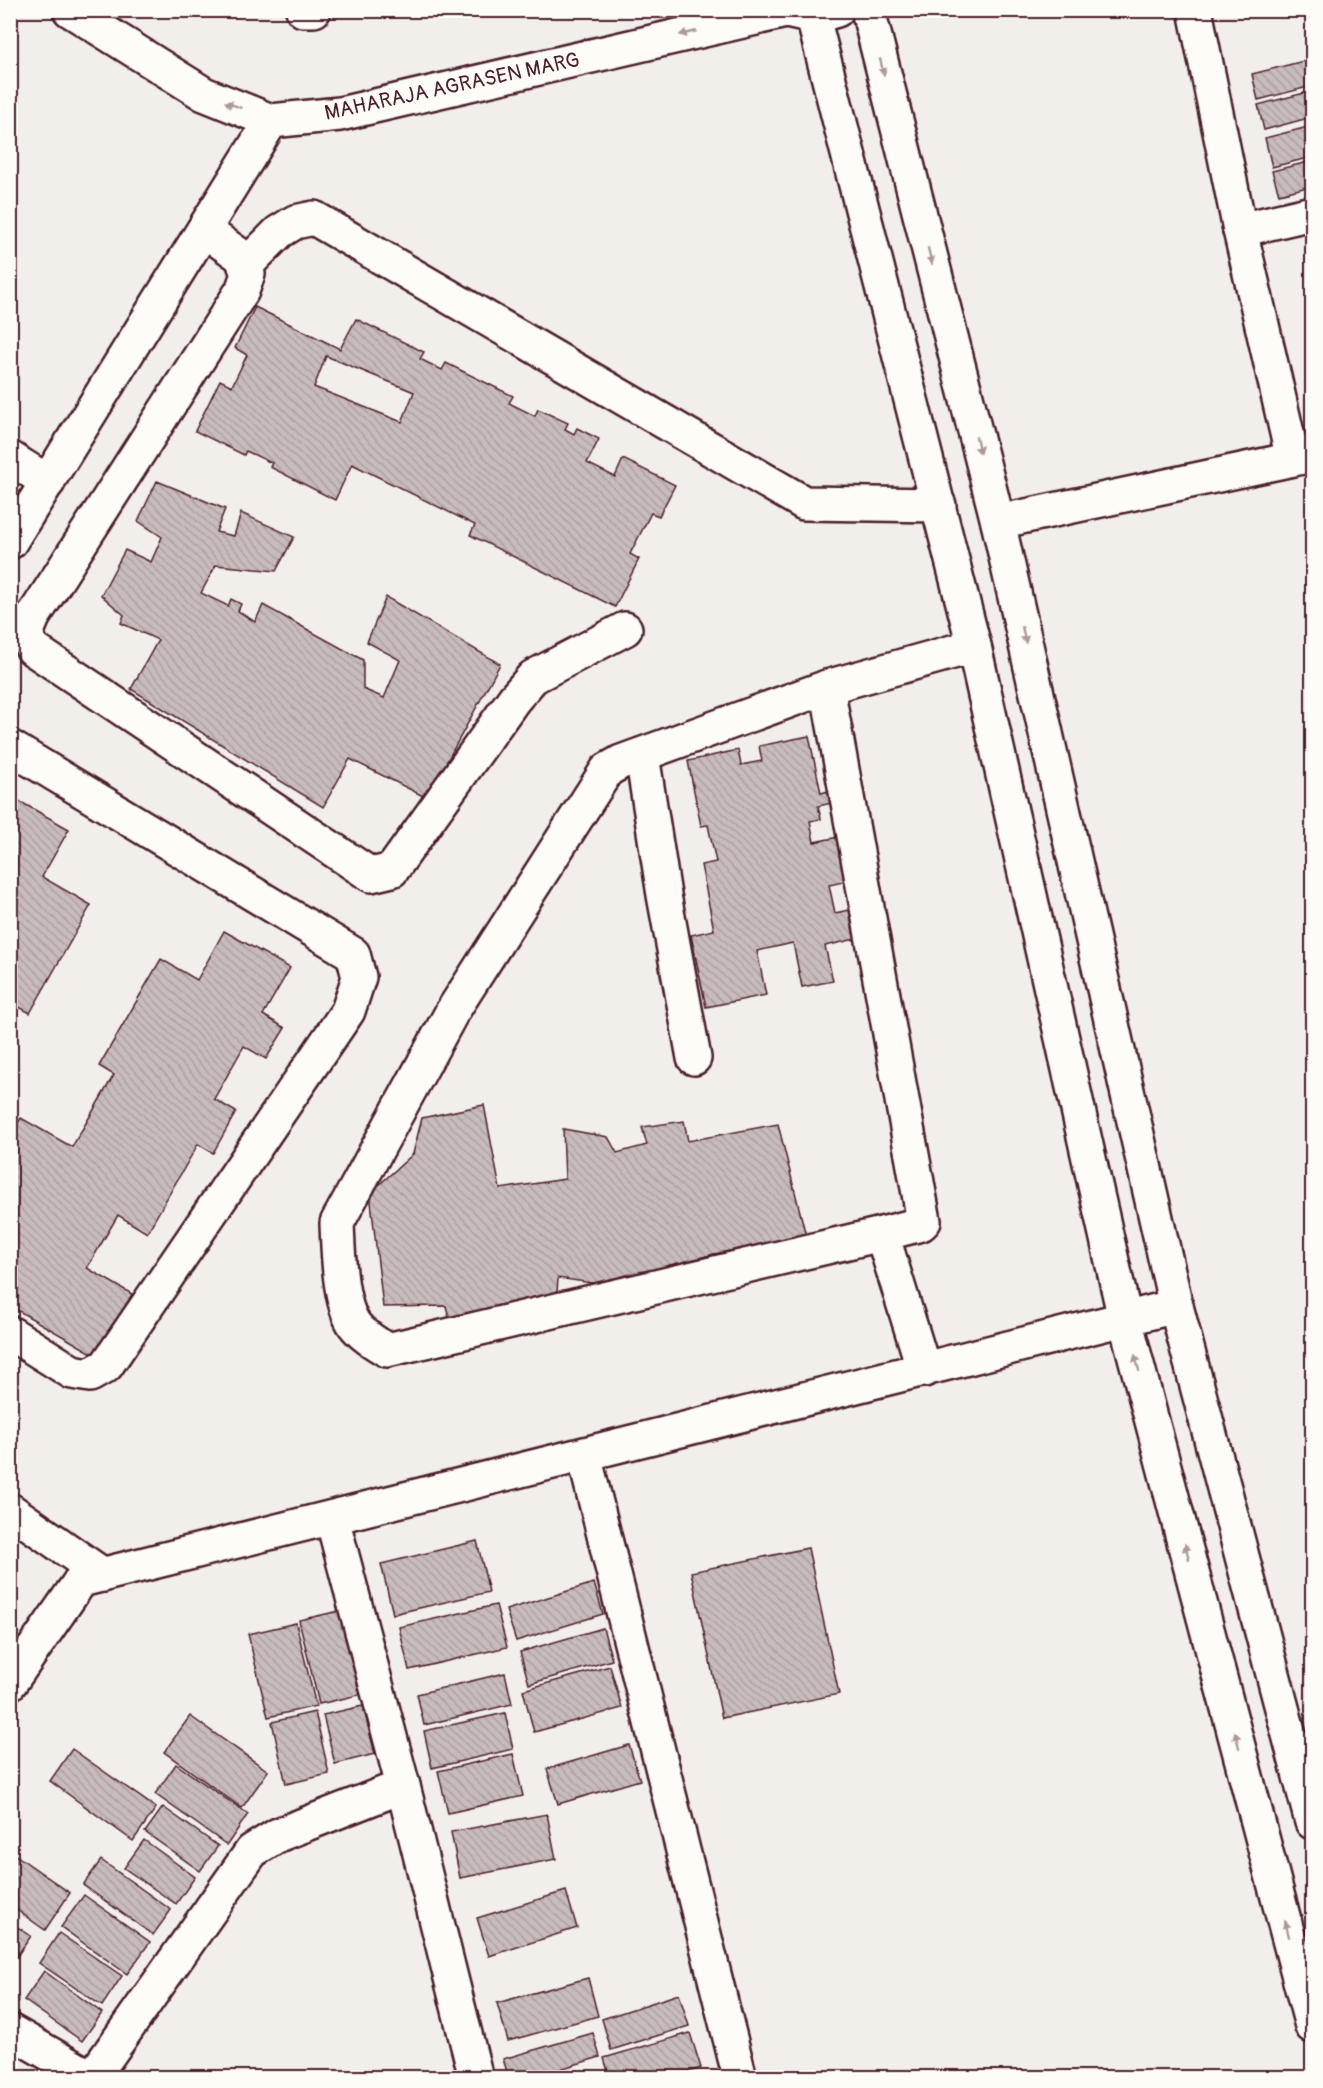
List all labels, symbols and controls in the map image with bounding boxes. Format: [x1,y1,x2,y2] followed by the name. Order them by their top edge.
[679,29,698,39] one-way arrow
[322,46,582,127] street label: MAHARAJA AGRASEN MARG
[878,58,887,76] one-way arrow
[224,100,242,110] one-way arrow
[926,247,936,265] one-way arrow
[974,436,984,454] one-way arrow
[1019,626,1029,644] one-way arrow
[1132,1354,1141,1372] one-way arrow
[1182,1543,1191,1561] one-way arrow
[1232,1731,1241,1749] one-way arrow
[1281,1920,1291,1938] one-way arrow

